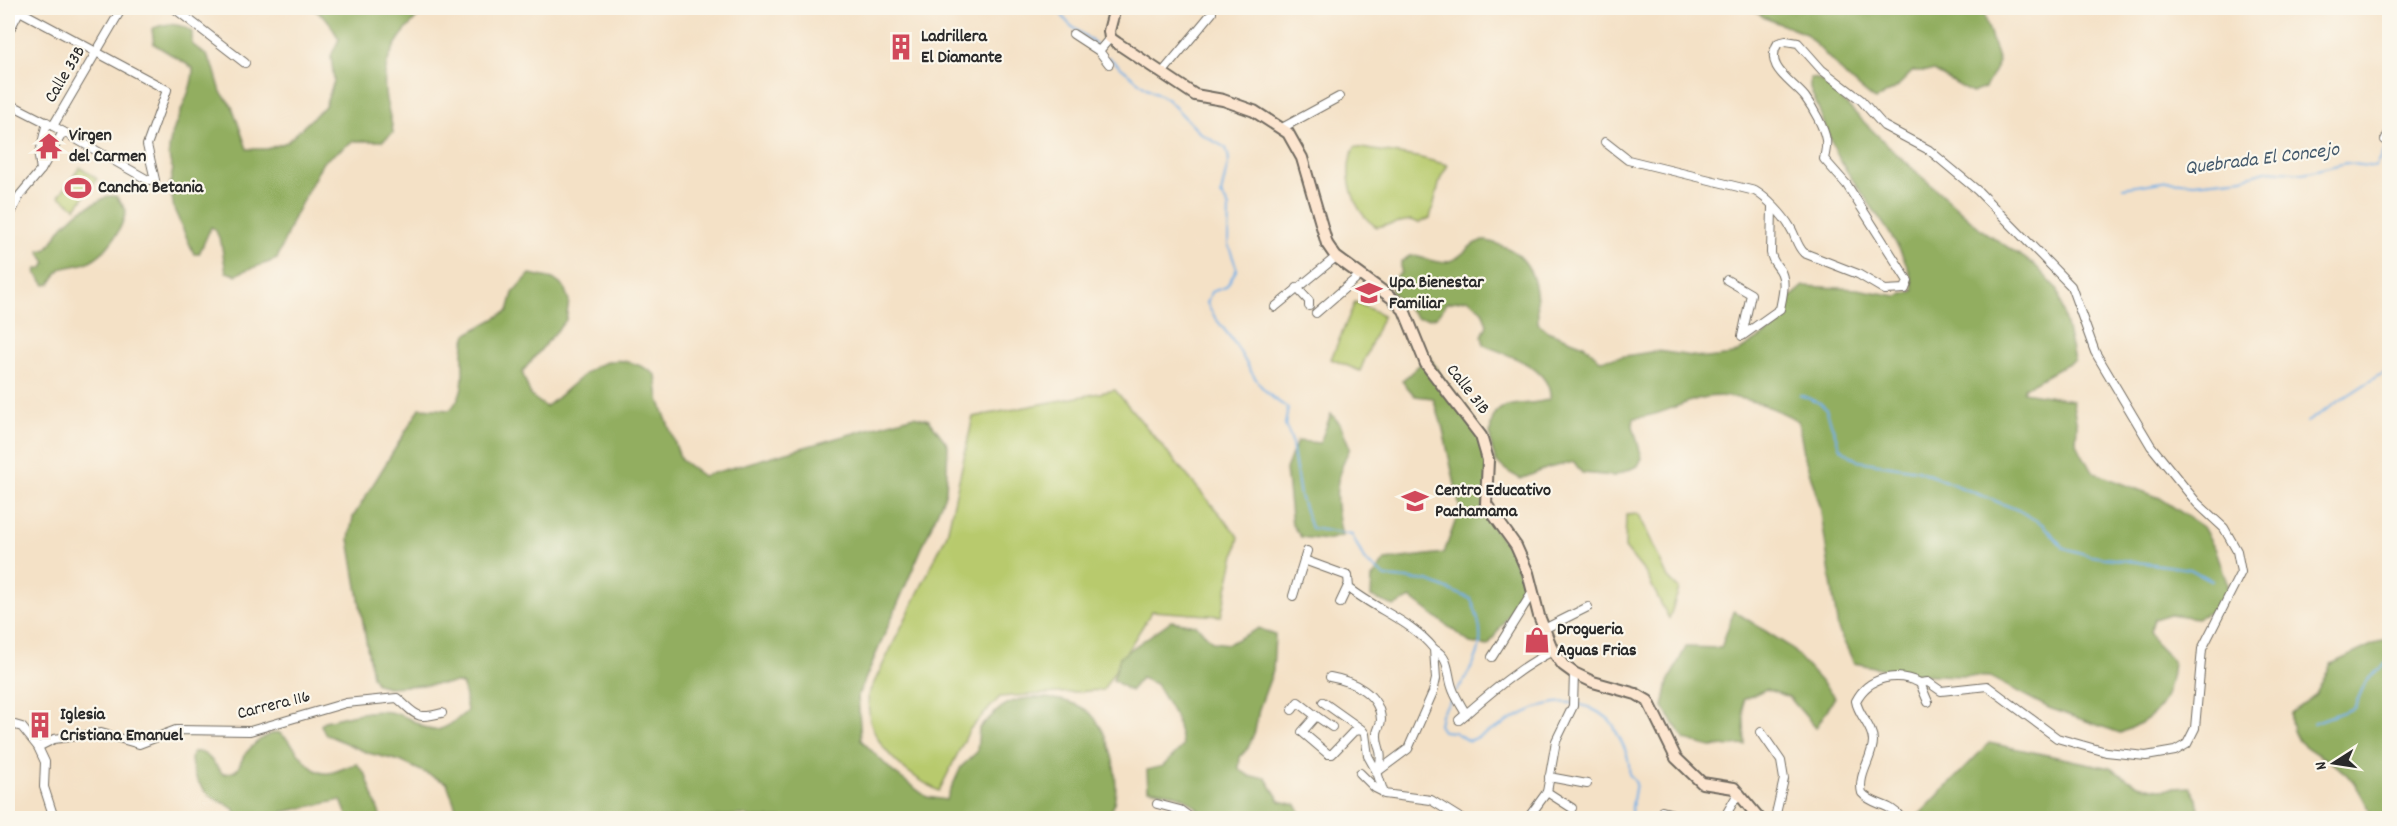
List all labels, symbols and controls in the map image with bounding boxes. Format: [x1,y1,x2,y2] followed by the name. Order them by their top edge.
[921,25,1002,71] place label: Ladrillera El Diamante
[886,32,916,62] building icon: Ladrillera El Diamante
[39,42,93,108] street label: Calle 33B
[69,124,146,170] place label: Virgen del Carmen
[34,131,64,161] temple icon: Virgen del Carmen
[2183,137,2342,183] water label: Quebrada El Concejo
[63,173,93,203] sports icon: Cancha Betania
[98,176,204,201] place label: Cancha Betania
[1389,271,1484,317] place label: Upa Bienestar Familiar
[1354,278,1384,308] school or university icon: Upa Bienestar Familiar
[1439,359,1495,421] street label: Calle 31B
[1435,479,1551,525] place label: Centro Educativo Pachamama
[1400,486,1430,516] school or university icon: Centro Educativo Pachamama
[1557,618,1637,664] place label: Drogueria Aguas Frias
[1522,625,1552,655] shop icon: Drogueria Aguas Frias
[235,685,313,727] street label: Carrera 116
[60,703,184,749] place label: Iglesia Cristiana Emanuel
[25,710,55,740] building icon: Iglesia Cristiana Emanuel
[2304,733,2364,793] north arrow
[2310,759,2334,772] text: N

